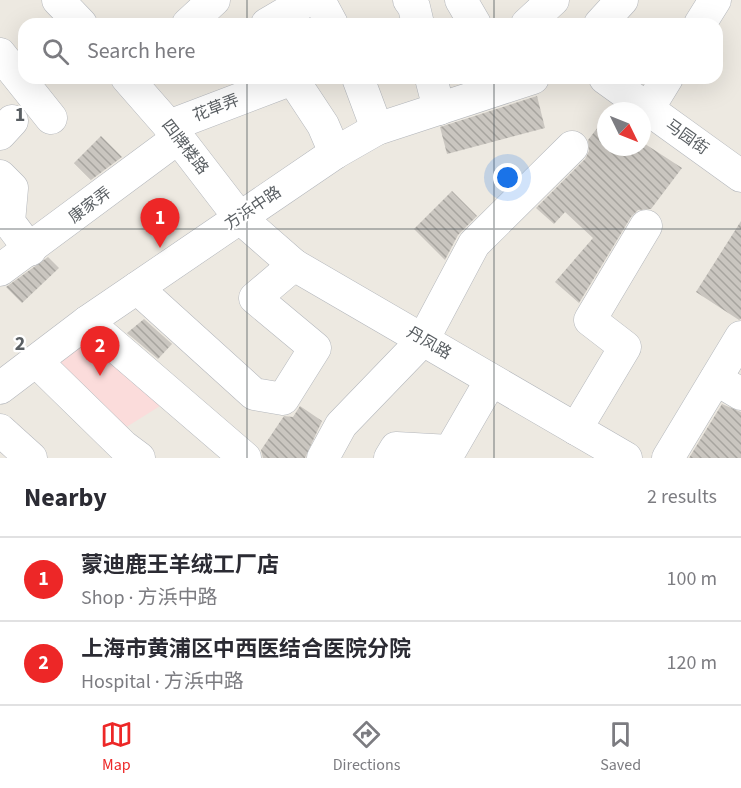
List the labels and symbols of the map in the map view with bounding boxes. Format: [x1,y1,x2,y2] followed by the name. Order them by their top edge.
[190,89,242,127] street label: 花草弄
[15,101,25,129] text: 1
[597,102,651,156] north arrow
[661,114,713,160] street label: 马园街
[157,115,213,179] street label: 四牌楼路
[493,163,522,192] your location
[220,181,286,235] street label: 方浜中路
[64,182,116,228] street label: 康家弄
[140,198,180,248] pin: 1
[403,321,455,365] street label: 丹凤路
[80,326,120,376] pin: 2
[15,330,25,358] text: 2

